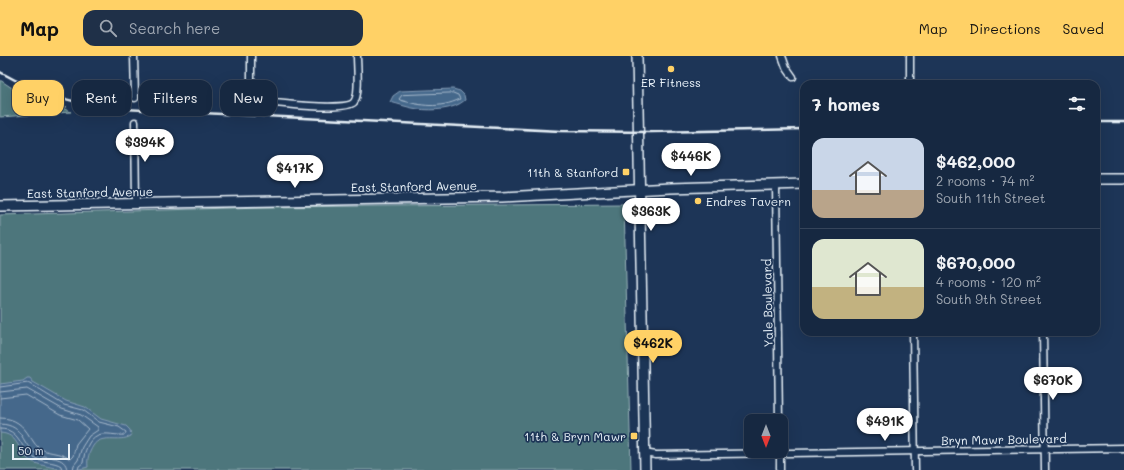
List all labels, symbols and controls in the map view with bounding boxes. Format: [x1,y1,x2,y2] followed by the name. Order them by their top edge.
[83,10,363,46] search box
[20,16,59,41] text: Map
[97,17,119,39] icon: search
[129,18,220,38] text: Search here
[919,19,947,38] text: Map
[969,19,1040,38] text: Directions
[1062,19,1104,38] text: Saved
[666,64,676,74] marker: ER Fitness
[641,74,701,90] place label: ER Fitness
[12,80,64,116] chip: Buy
[72,80,131,116] chip: Rent
[139,80,212,116] chip: Filters
[220,80,277,116] chip: New
[812,93,880,115] text: 7 homes
[1066,93,1088,115] icon: filters
[117,129,173,163] pin: $394K
[125,133,165,150] text: $394K
[663,143,719,177] pin: $446K
[671,147,711,164] text: $446K
[936,150,1015,172] text: $462,000
[844,154,892,202] icon: home
[267,155,323,189] pin: $417K
[276,159,314,176] text: $417K
[527,164,618,180] place label: 11th & Stanford
[621,167,631,177] marker: 11th & Stanford
[936,172,1034,189] text: 2 rooms · 74 m²
[351,177,477,195] street label: East Stanford Avenue
[27,183,153,201] street label: East Stanford Avenue
[936,189,1046,206] text: South 11th Street
[706,193,791,209] place label: Endres Tavern
[693,196,703,206] marker: Endres Tavern
[623,198,679,232] pin: $363K
[631,202,671,219] text: $363K
[936,251,1015,273] text: $670,000
[844,255,892,303] icon: home
[758,258,776,347] street label: Yale Boulevard
[936,273,1041,290] text: 4 rooms · 120 m²
[936,290,1042,307] text: South 9th Street
[625,330,681,364] pin: $462K
[633,334,673,351] text: $462K
[1025,367,1081,401] pin: $670K
[1033,371,1073,388] text: $670K
[857,408,913,442] pin: $491K
[866,412,904,429] text: $491K
[744,414,788,458] north arrow
[744,414,788,458] map controls
[524,428,626,444] place label: 11th & Bryn Mawr
[941,430,1067,448] street label: Bryn Mawr Boulevard
[629,431,639,441] marker: 11th & Bryn Mawr
[12,442,70,461] scale bar
[18,443,44,458] text: 50 m

